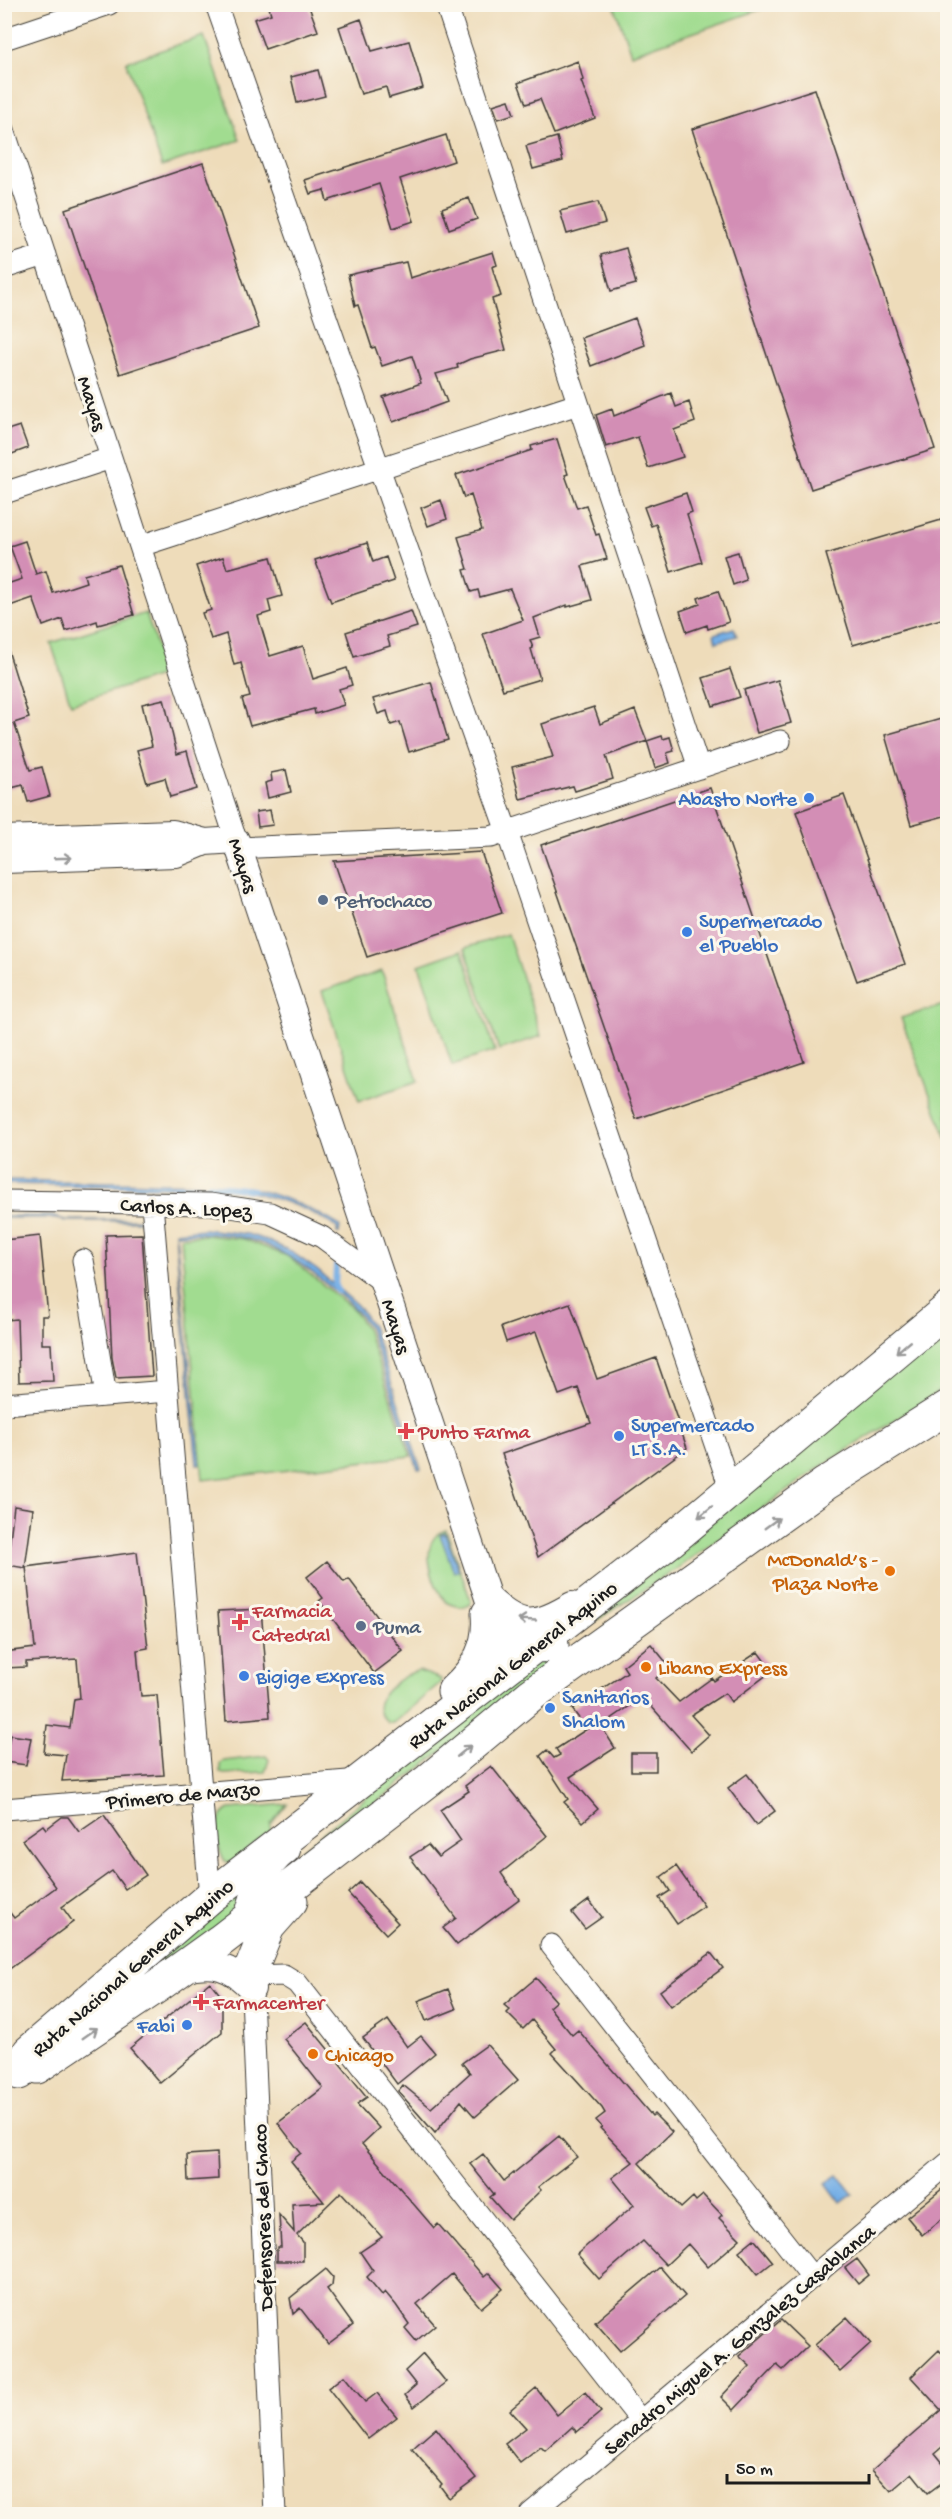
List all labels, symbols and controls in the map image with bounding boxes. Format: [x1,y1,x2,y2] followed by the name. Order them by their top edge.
[69,374,111,436] street label: Mayas
[678,789,798,814] place label: Abasto Norte
[802,791,816,805] marker: Abasto Norte
[220,836,262,898] street label: Mayas
[52,852,72,864] one-way arrow
[334,891,433,916] place label: Petrochaco
[316,893,330,907] marker: Petrochaco
[699,911,822,960] place label: Supermercado el Pueblo
[680,925,694,939] marker: Supermercado el Pueblo
[119,1195,253,1226] street label: Carlos A. Lopez
[373,1297,415,1359] street label: Mayas
[896,1340,911,1354] one-way arrow
[631,1415,754,1464] place label: Supermercado LT S.A.
[417,1422,532,1447] place label: Punto Farma
[399,1424,413,1438] marker: Punto Farma
[612,1429,626,1443] marker: Supermercado LT S.A.
[697,1506,713,1519] one-way arrow
[763,1517,779,1529] one-way arrow
[767,1550,879,1599] place label: McDonald’s - Plaza Norte
[883,1564,897,1578] marker: McDonald’s - Plaza Norte
[404,1577,624,1756] street label: Ruta Nacional General Aquino
[251,1601,333,1650] place label: Farmacia Catedral
[233,1615,247,1629] marker: Farmacia Catedral
[518,1615,537,1626] one-way arrow
[372,1617,422,1642] place label: Puma
[354,1619,368,1633] marker: Puma
[658,1658,788,1683] place label: Libano Express
[639,1660,653,1674] marker: Libano Express
[255,1667,385,1692] place label: Bigige Express
[237,1669,251,1683] marker: Bigige Express
[562,1687,650,1736] place label: Sanitarios Shalom
[543,1701,557,1715] marker: Sanitarios Shalom
[456,1744,471,1758] one-way arrow
[104,1778,261,1817] street label: Primero de Marzo
[28,1875,240,2064] street label: Ruta Nacional General Aquino
[212,1993,326,2018] place label: Farmacenter
[194,1995,208,2009] marker: Farmacenter
[136,2016,175,2041] place label: Fabi
[180,2018,194,2032] marker: Fabi
[82,2027,98,2039] one-way arrow
[325,2045,394,2070] place label: Chicago
[306,2047,320,2061] marker: Chicago
[250,2123,281,2312] street label: Defensores del Chaco
[601,2220,883,2463] street label: Senadro Miguel A. Gonzalez Casablanca
[727,2447,870,2485] scale bar
[736,2460,773,2481] text: 50 m

